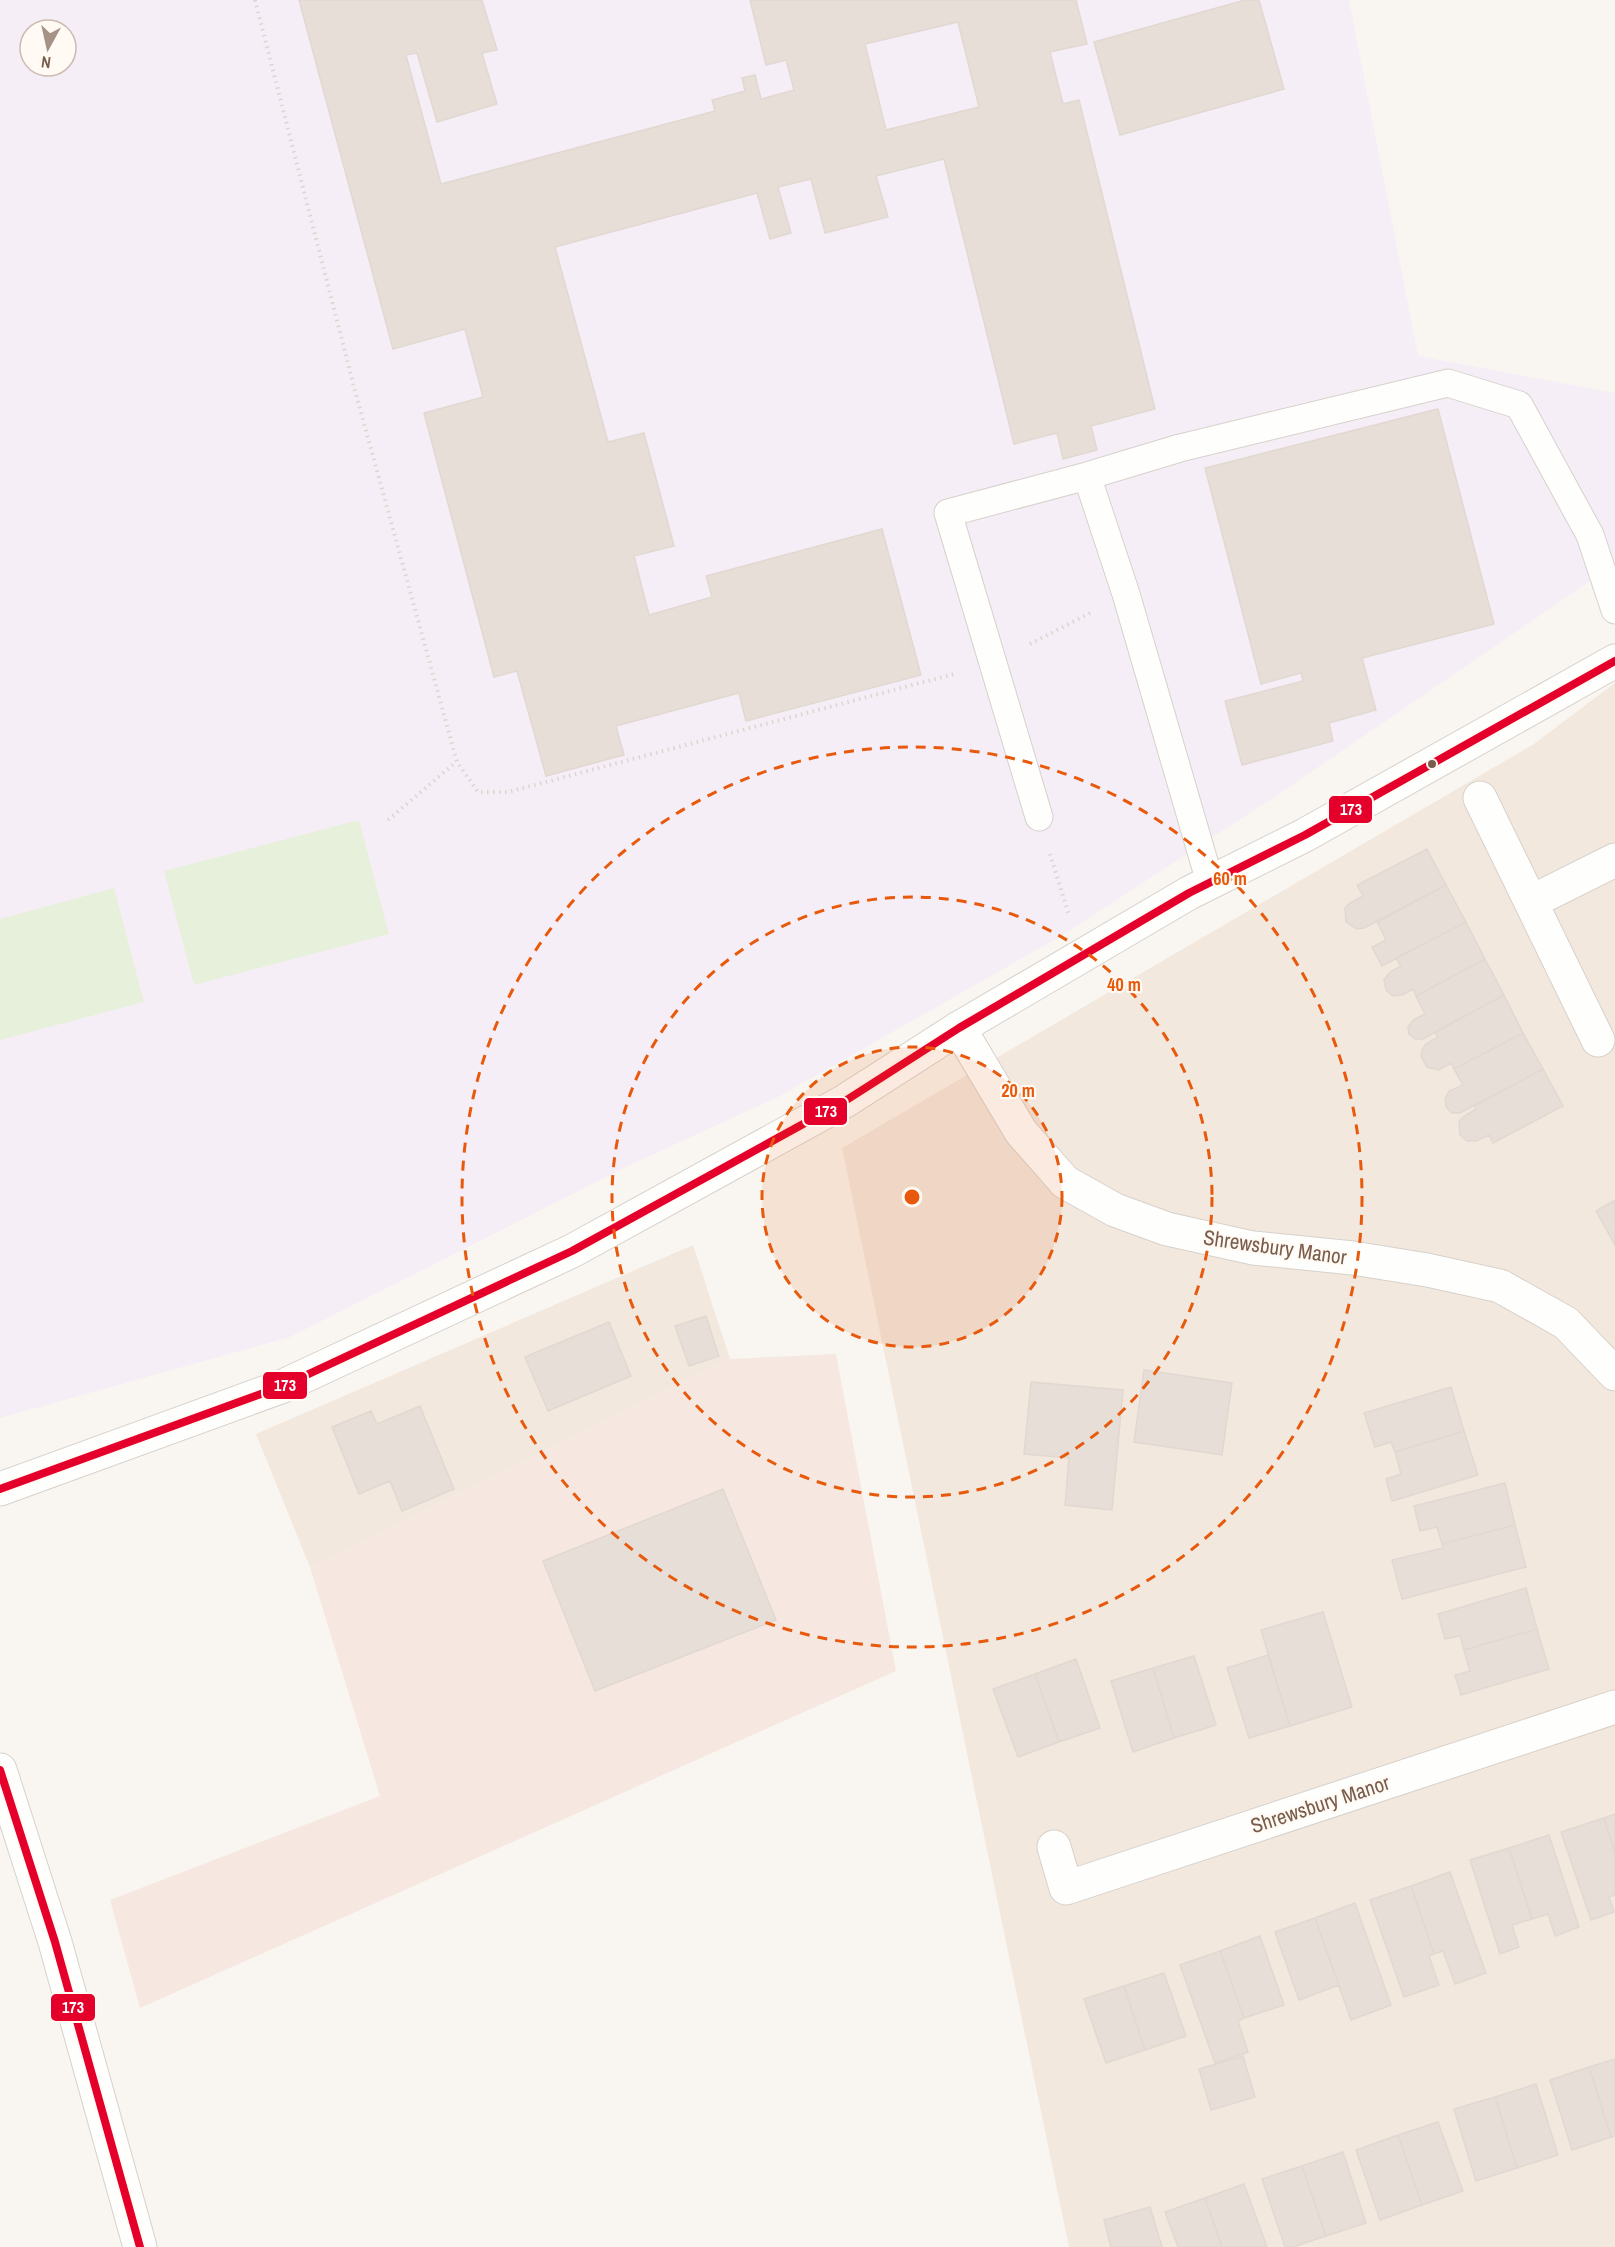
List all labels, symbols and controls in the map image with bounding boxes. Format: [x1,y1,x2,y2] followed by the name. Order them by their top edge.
[18,18,78,78] north arrow
[40,51,52,74] text: N
[1426,758,1438,770] unlabelled marker
[1328,795,1373,824] line badge: 173
[1340,798,1362,820] text: 173
[1213,866,1247,891] text: 60 m
[1107,972,1141,997] text: 40 m
[1001,1078,1035,1103] text: 20 m
[803,1097,848,1126] line badge: 173
[815,1100,837,1122] text: 173
[902,1187,922,1207] centre of rings
[1201,1223,1349,1271] street label: Shrewsbury Manor
[262,1371,308,1400] line badge: 173
[274,1374,296,1396] text: 173
[1247,1768,1393,1840] street label: Shrewsbury Manor
[50,1993,96,2022] line badge: 173
[62,1996,84,2018] text: 173

